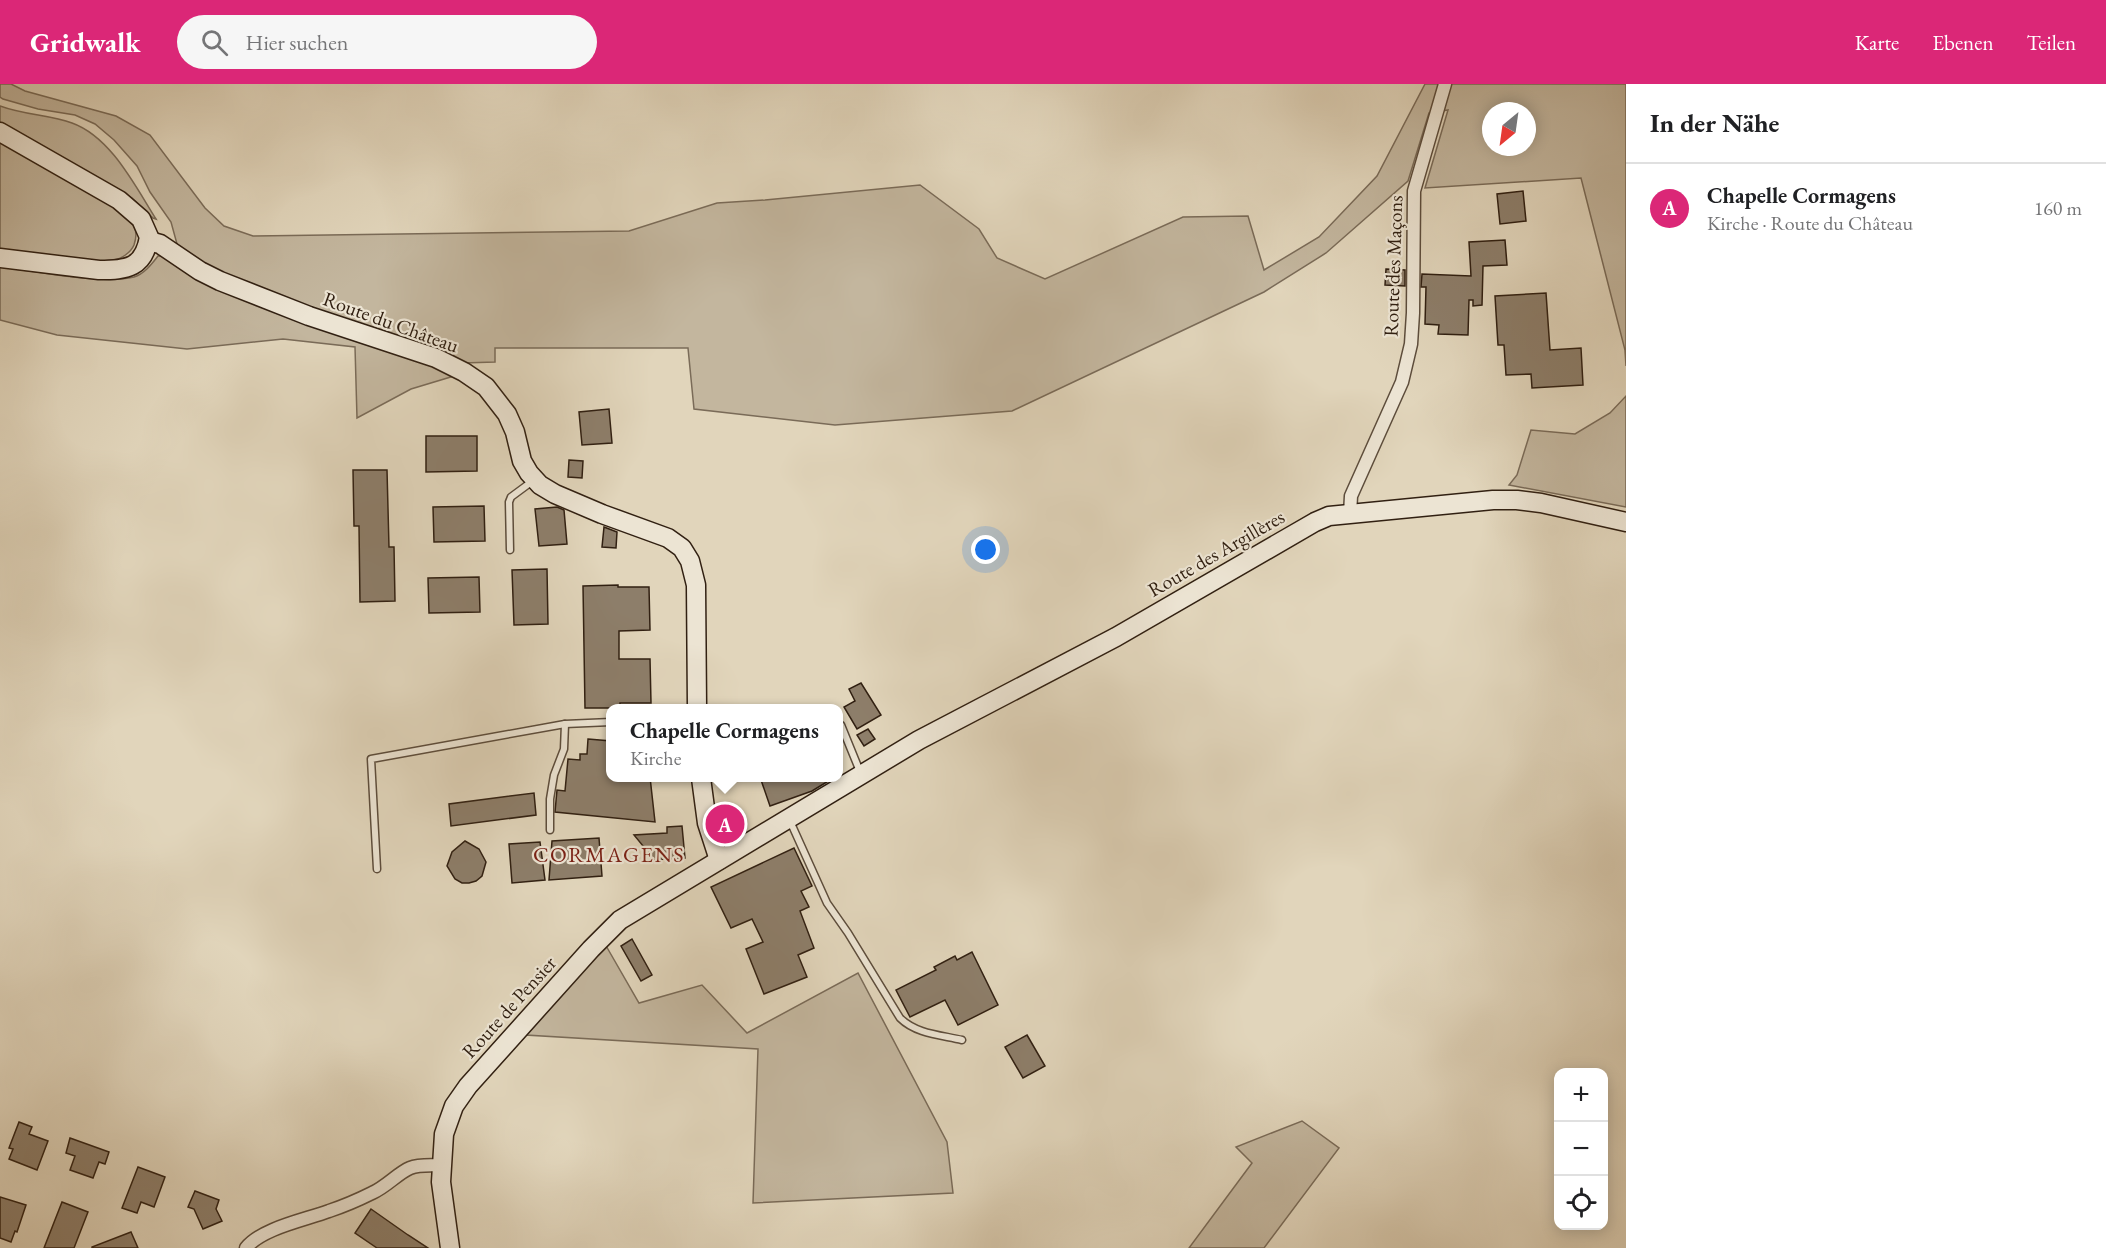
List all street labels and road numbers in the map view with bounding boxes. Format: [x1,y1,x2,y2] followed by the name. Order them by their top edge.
[1378,195,1408,337] street label: Route des Maçons
[320,285,463,359] street label: Route du Château
[1143,503,1289,603] street label: Route des Argillères
[456,950,562,1064] street label: Route de Pensier

